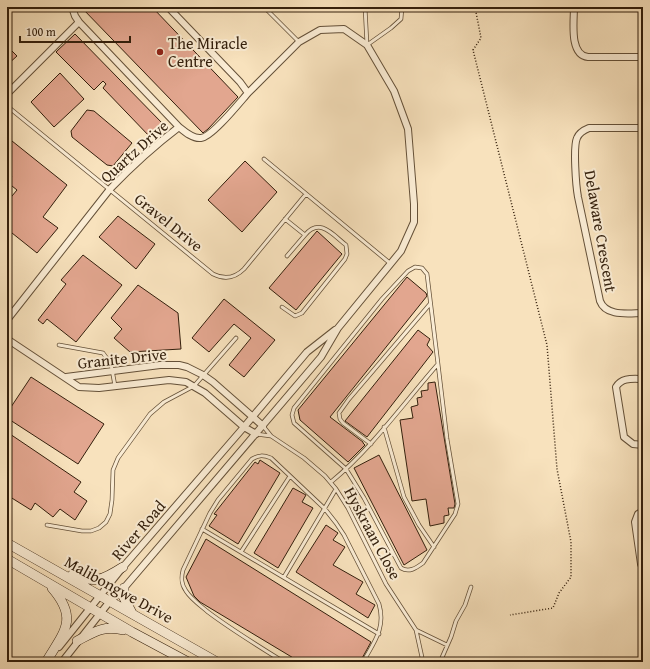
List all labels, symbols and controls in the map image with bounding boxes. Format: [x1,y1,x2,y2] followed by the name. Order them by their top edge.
[20,18,130,44] scale bar
[26,23,56,40] text: 100 m
[168,31,247,73] place label: The Miracle Centre
[155,47,165,57] marker: The Miracle Centre
[95,114,173,188] street label: Quartz Drive
[578,168,624,294] street label: Delaware Crescent
[130,187,208,257] street label: Gravel Drive
[76,341,168,375] street label: Granite Drive
[338,482,408,584] street label: Hyskraan Close
[105,494,171,565] street label: River Road
[60,549,178,629] street label: Malibongwe Drive

